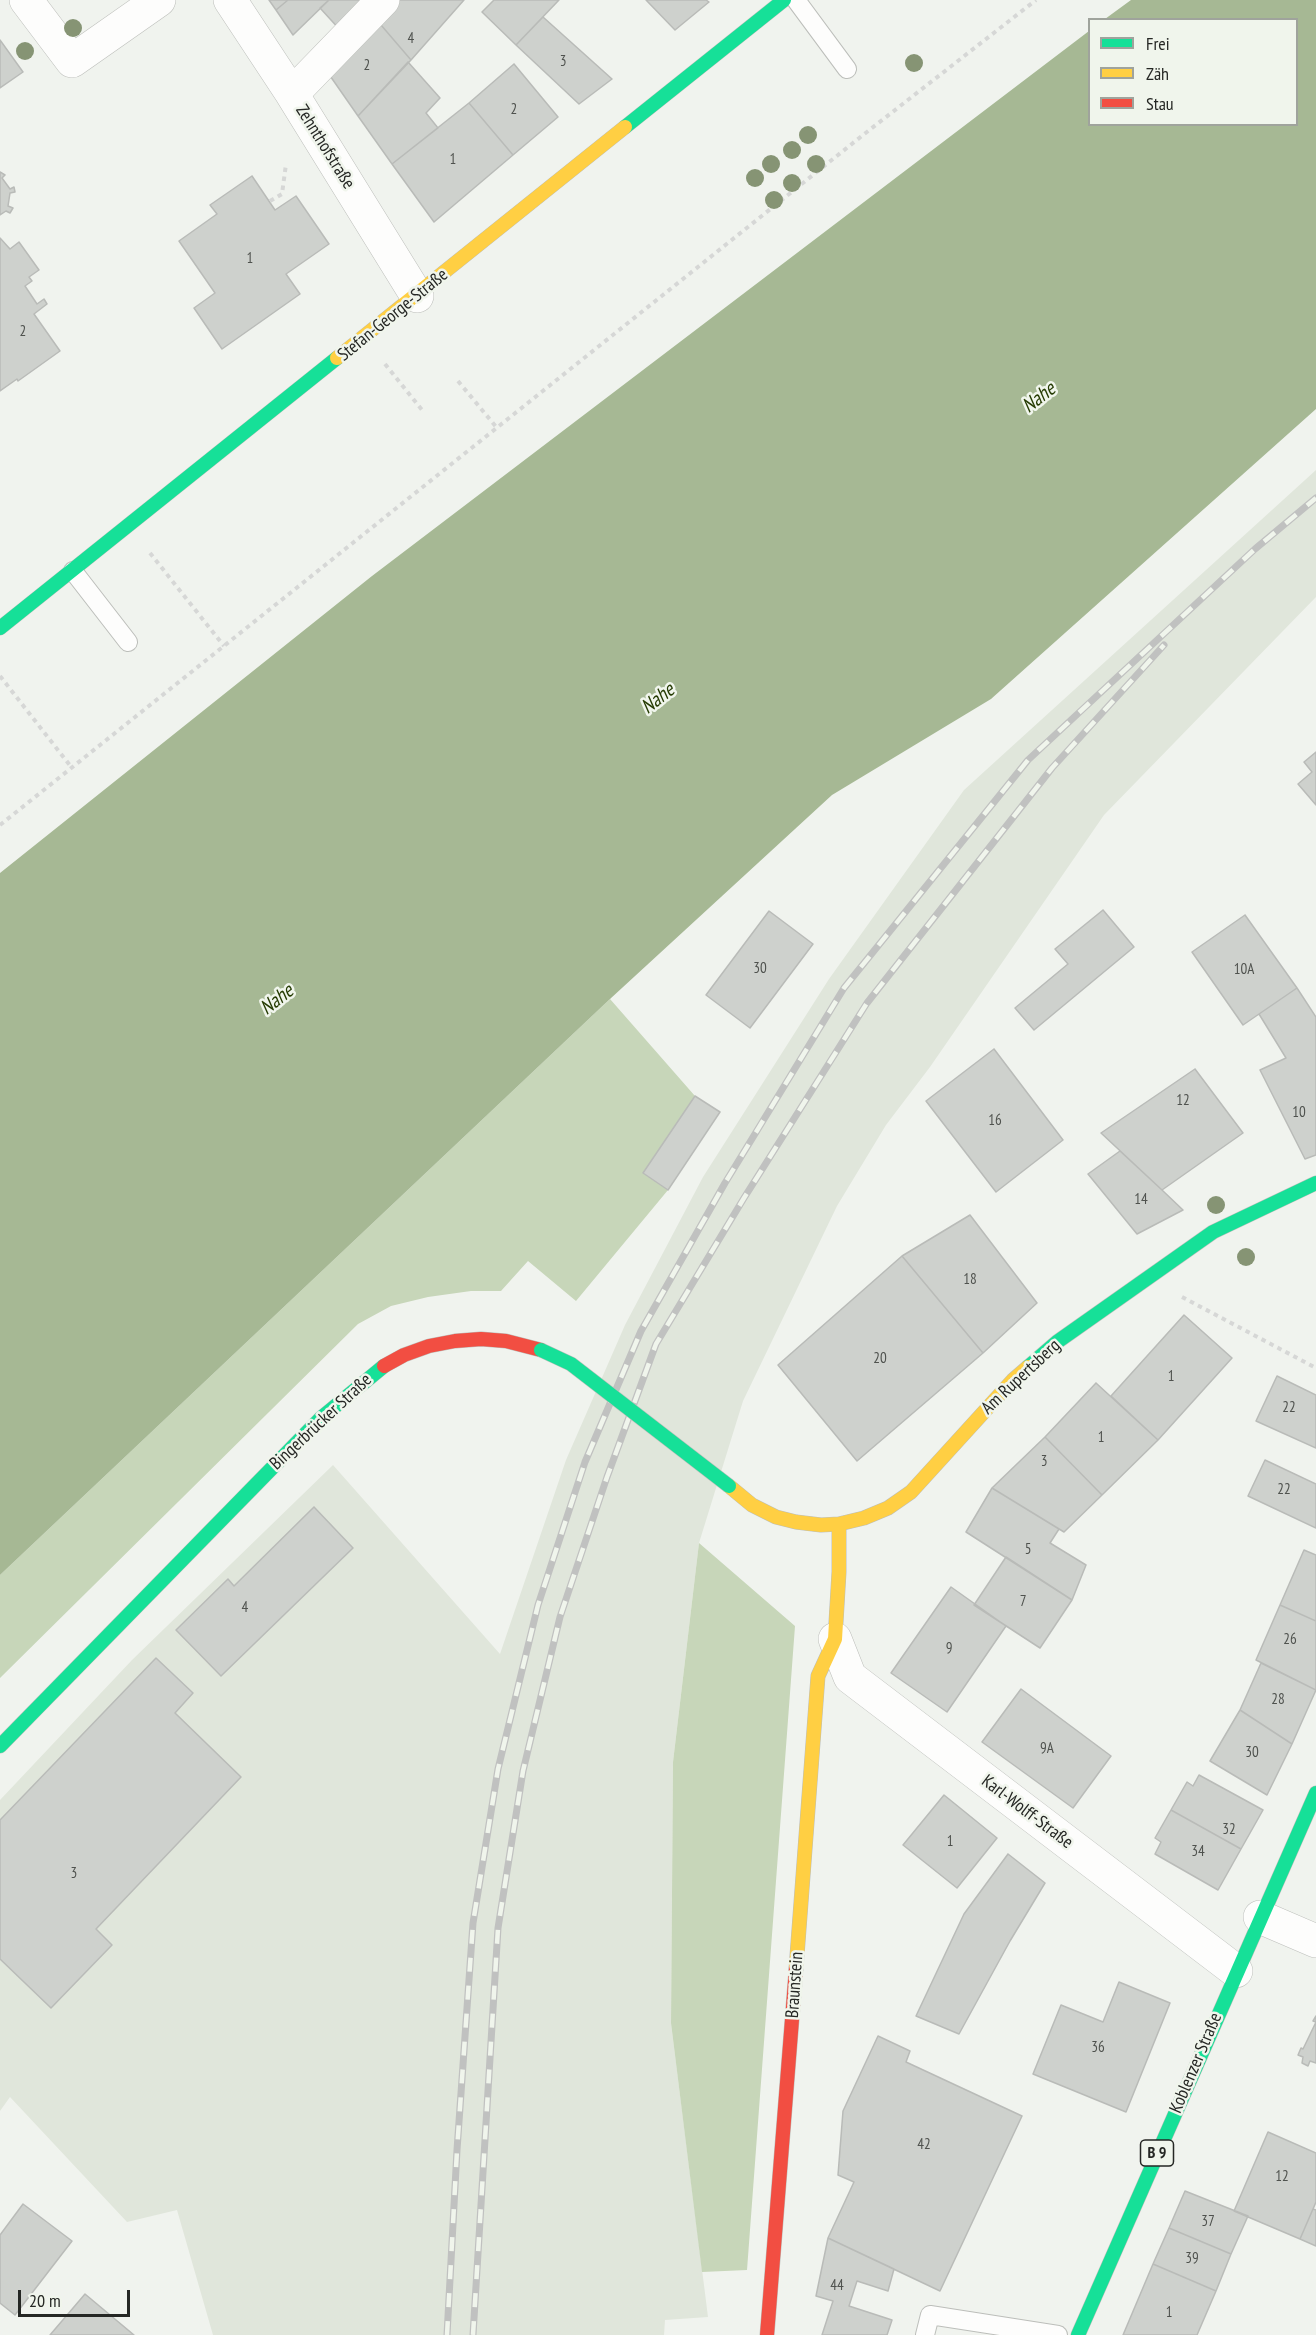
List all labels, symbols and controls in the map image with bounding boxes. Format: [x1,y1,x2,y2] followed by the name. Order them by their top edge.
[1088,18,1298,126] legend
[408,30,414,48] house number: 4
[1146,32,1170,55] text: Frei
[560,53,566,71] house number: 3
[364,57,370,75] house number: 2
[1146,62,1169,85] text: Zäh
[1146,92,1174,115] text: Stau
[291,101,359,193] street label: Zehnthofstraße
[511,101,517,119] house number: 2
[450,151,456,169] house number: 1
[247,250,253,268] house number: 1
[334,264,452,366] street label: Stefan-George-Straße
[20,323,26,341] house number: 2
[1017,378,1061,418] water label: Nahe
[636,679,680,719] water label: Nahe
[753,960,767,978] house number: 30
[1234,961,1254,979] house number: 10A
[255,980,299,1020] water label: Nahe
[1176,1092,1190,1110] house number: 12
[1292,1104,1306,1122] house number: 10
[988,1112,1002,1130] house number: 16
[1134,1191,1148,1209] house number: 14
[963,1271,977,1289] house number: 18
[977,1335,1065,1419] street label: Am Rupertsberg
[873,1350,887,1368] house number: 20
[1168,1368,1174,1386] house number: 1
[266,1369,376,1475] street label: Bingerbrücker Straße
[1282,1399,1296,1417] house number: 22
[1098,1429,1104,1447] house number: 1
[1041,1453,1047,1471] house number: 3
[1277,1481,1291,1499] house number: 22
[1025,1541,1031,1559] house number: 5
[1020,1593,1026,1611] house number: 7
[242,1599,248,1617] house number: 4
[1283,1631,1297,1649] house number: 26
[946,1640,952,1658] house number: 9
[1271,1691,1285,1709] house number: 28
[1040,1740,1054,1758] house number: 9A
[1245,1744,1259,1762] house number: 30
[977,1771,1077,1853] street label: Karl-Wolff-Straße
[1222,1821,1236,1839] house number: 32
[947,1833,953,1851] house number: 1
[1191,1843,1205,1861] house number: 34
[71,1865,77,1883] house number: 3
[782,1951,808,2019] street label: Braunstein
[1165,2010,1227,2116] street label: Koblenzer Straße
[1091,2039,1105,2057] house number: 36
[917,2136,931,2154] house number: 42
[1140,2140,1174,2166] road number: B 9
[1275,2168,1289,2186] house number: 12
[1201,2213,1215,2231] house number: 37
[1185,2250,1199,2268] house number: 39
[830,2277,844,2295] house number: 44
[21,2278,134,2316] scale bar
[29,2289,61,2312] text: 20 m
[1166,2304,1172,2322] house number: 1

